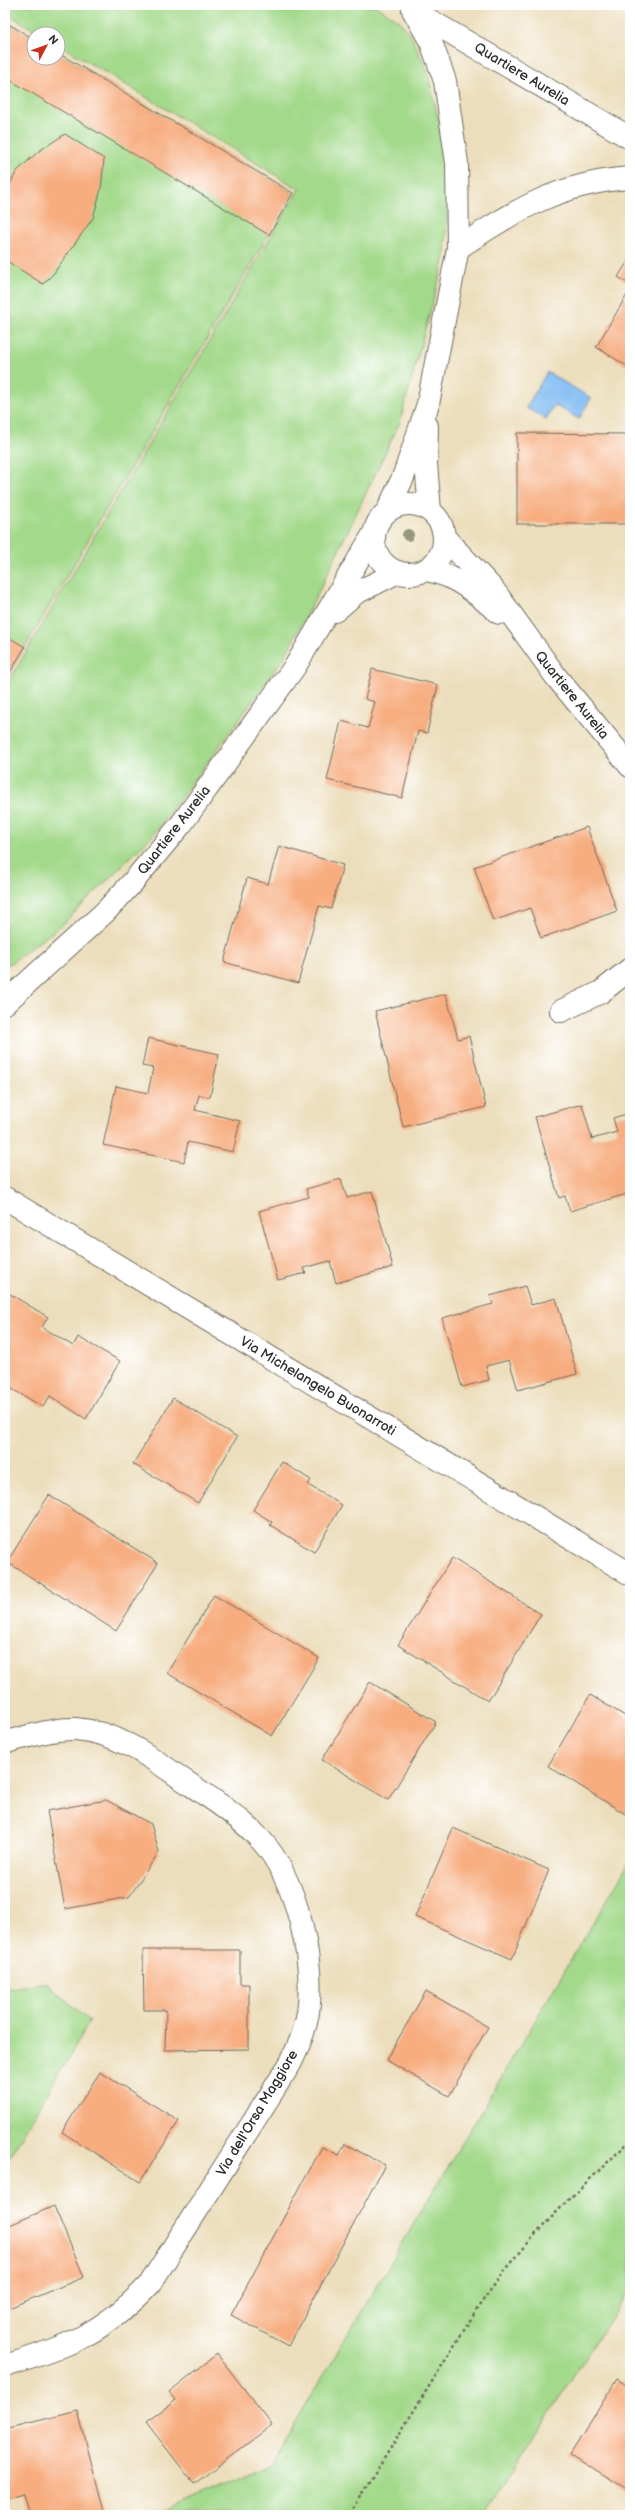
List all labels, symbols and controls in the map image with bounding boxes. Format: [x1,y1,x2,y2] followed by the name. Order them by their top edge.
[26,26,66,66] north arrow
[46,32,61,47] text: N
[471,39,573,109] street label: Quartiere Aurelia
[531,648,613,742] street label: Quartiere Aurelia
[134,782,214,878] street label: Quartiere Aurelia
[237,1333,399,1439] street label: Via Michelangelo Buonarroti
[213,2047,301,2179] street label: Via dell'Orsa Maggiore

